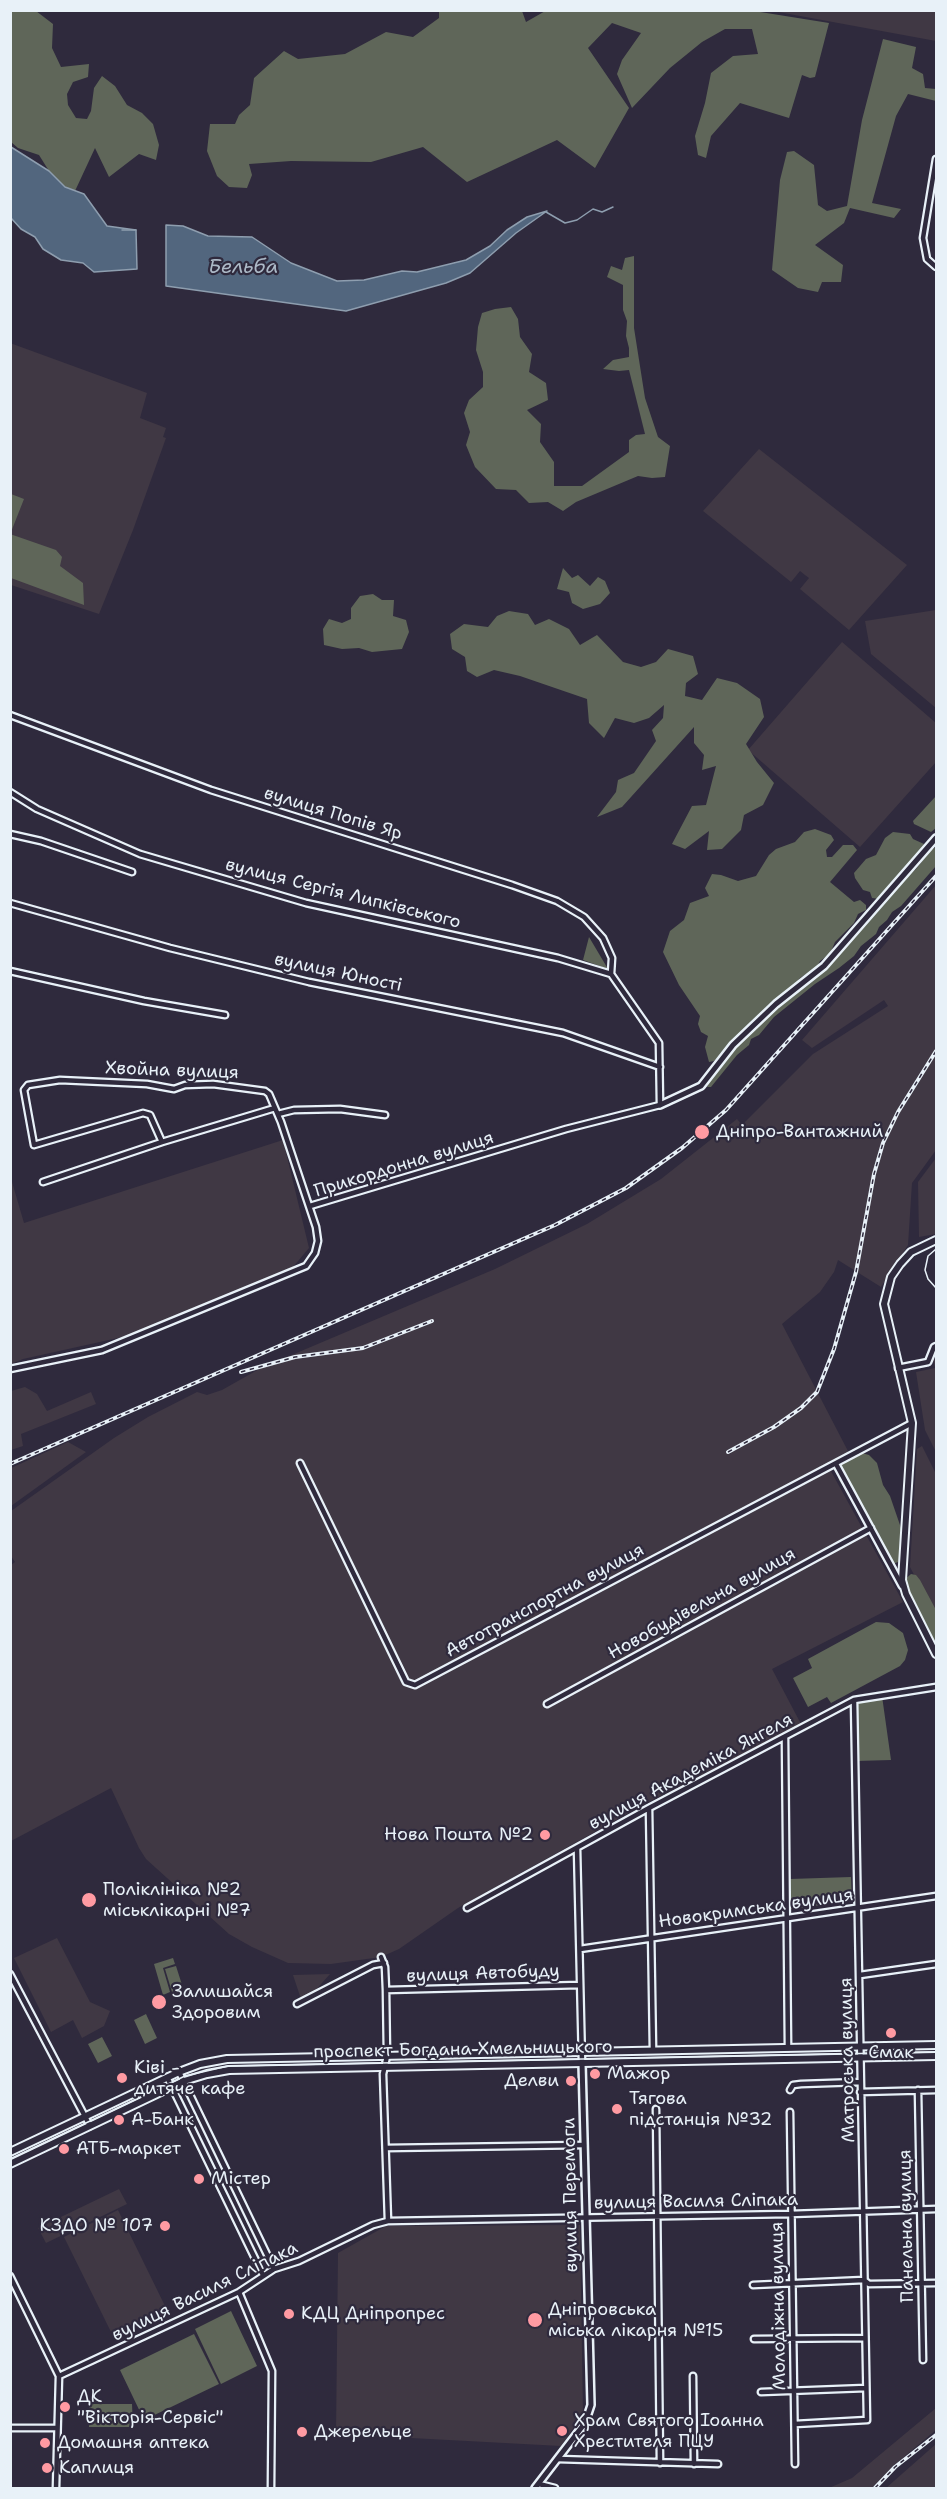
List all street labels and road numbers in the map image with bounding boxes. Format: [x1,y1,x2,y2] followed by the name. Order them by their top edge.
[261,783,405,845] street label: вулиця Попів Яр
[223,854,463,934] street label: вулиця Сергія Липківського
[272,949,404,997] street label: вулиця Юності
[105,1058,239,1084] street label: Хвойна вулиця
[312,1127,496,1203] street label: Прикордонна вулиця
[442,1539,648,1663] street label: Автотранспортна вулиця
[605,1543,799,1665] street label: Новобудівельна вулиця
[585,1709,797,1835] street label: вулиця Академіка Янгеля
[657,1885,855,1933] street label: Новокримська вулиця
[406,1961,560,1987] street label: вулиця Автобуду
[836,1977,860,2143] street label: Матроська вулиця
[313,2037,613,2063] street label: проспект Богдана Хмельницького
[559,2117,583,2273] street label: вулиця Перемоги
[895,2149,919,2303] street label: Панельна вулиця
[594,2189,798,2215] street label: вулиця Василя Сліпака
[767,2222,791,2390] street label: Молодіжна вулиця
[108,2237,302,2347] street label: вулиця Василя Сліпака

